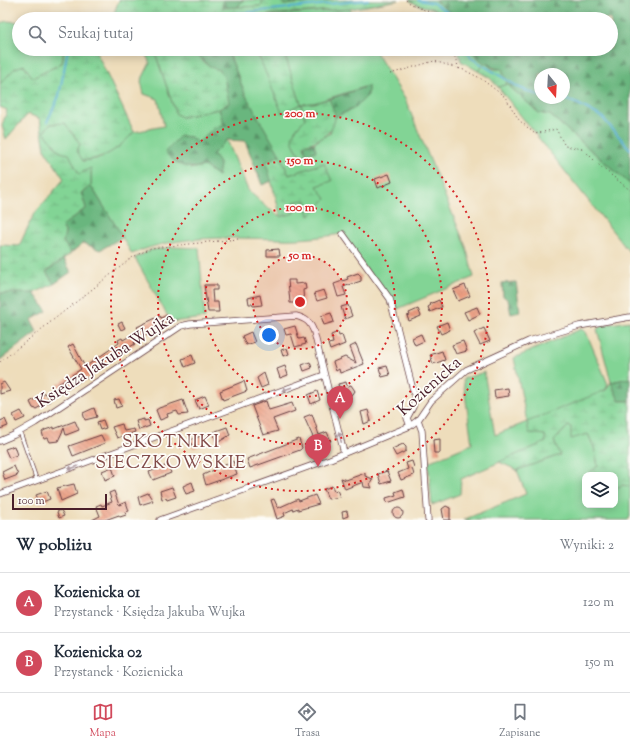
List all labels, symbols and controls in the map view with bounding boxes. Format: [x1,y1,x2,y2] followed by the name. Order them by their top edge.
[12,12,618,56] search box
[26,23,48,45] icon: search
[58,24,133,45] text: Szukaj tutaj
[534,68,570,104] north arrow
[285,105,315,123] text: 200 m
[285,152,314,170] text: 150 m
[284,199,315,217] text: 100 m
[288,247,312,265] text: 50 m
[293,295,307,309] centre of rings
[32,307,180,415] street label: Księdza Jakuba Wujka
[259,325,279,345] your location
[392,351,468,422] street label: Kozienicka
[281,386,293,392] one-way arrow
[327,386,353,419] pin: A
[95,430,247,477] district label: SKOTNIKI SIECZKOWSKIE
[337,431,343,443] one-way arrow
[305,434,331,467] pin: B
[67,465,79,471] one-way arrow
[582,472,618,508] map controls
[582,472,618,508] button: layers
[12,492,107,511] scale bar
[18,493,45,509] text: 100 m
[16,534,92,558] text: W pobliżu
[559,537,614,555] text: Wyniki: 2
[54,583,140,604] text: Kozienicka 01
[24,594,34,612] text: A
[583,594,614,612] text: 120 m
[54,604,245,622] text: Przystanek · Księdza Jakuba Wujka
[54,643,142,664] text: Kozienicka 02
[25,654,33,672] text: B
[585,654,614,672] text: 150 m
[54,664,183,682] text: Przystanek · Kozienicka
[90,701,116,741] tab: Mapa
[295,701,320,741] tab: Trasa
[499,701,540,741] tab: Zapisane

